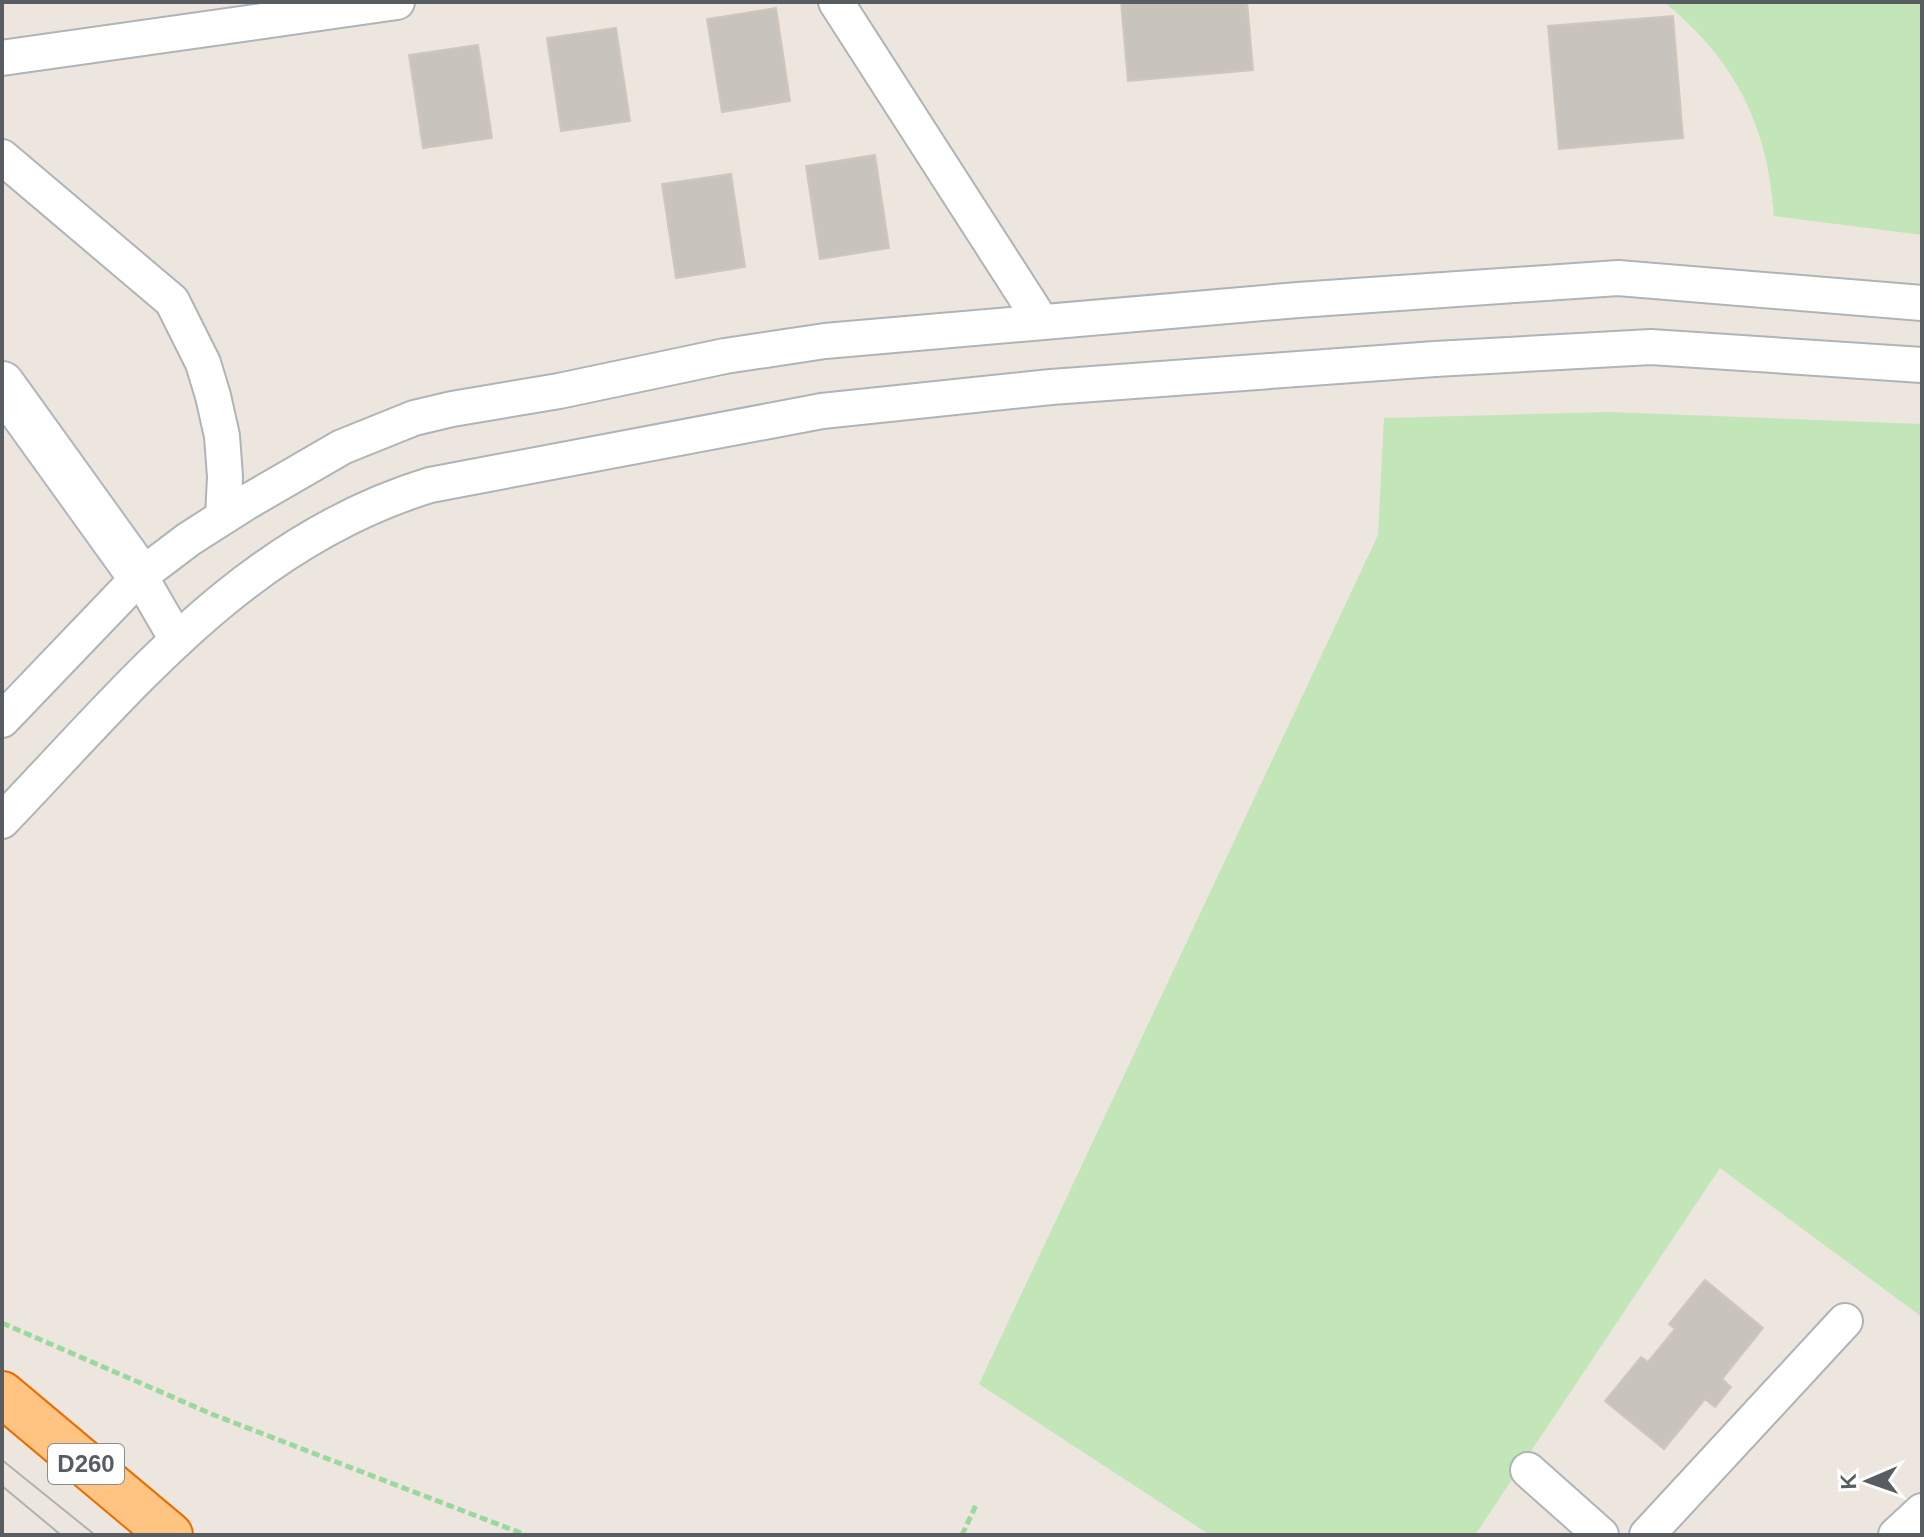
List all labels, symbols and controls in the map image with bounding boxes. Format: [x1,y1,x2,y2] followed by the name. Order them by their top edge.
[1828,1441,1908,1521] north arrow
[48,1444,124,1484] road number: D260
[1836,1473,1861,1490] text: K

